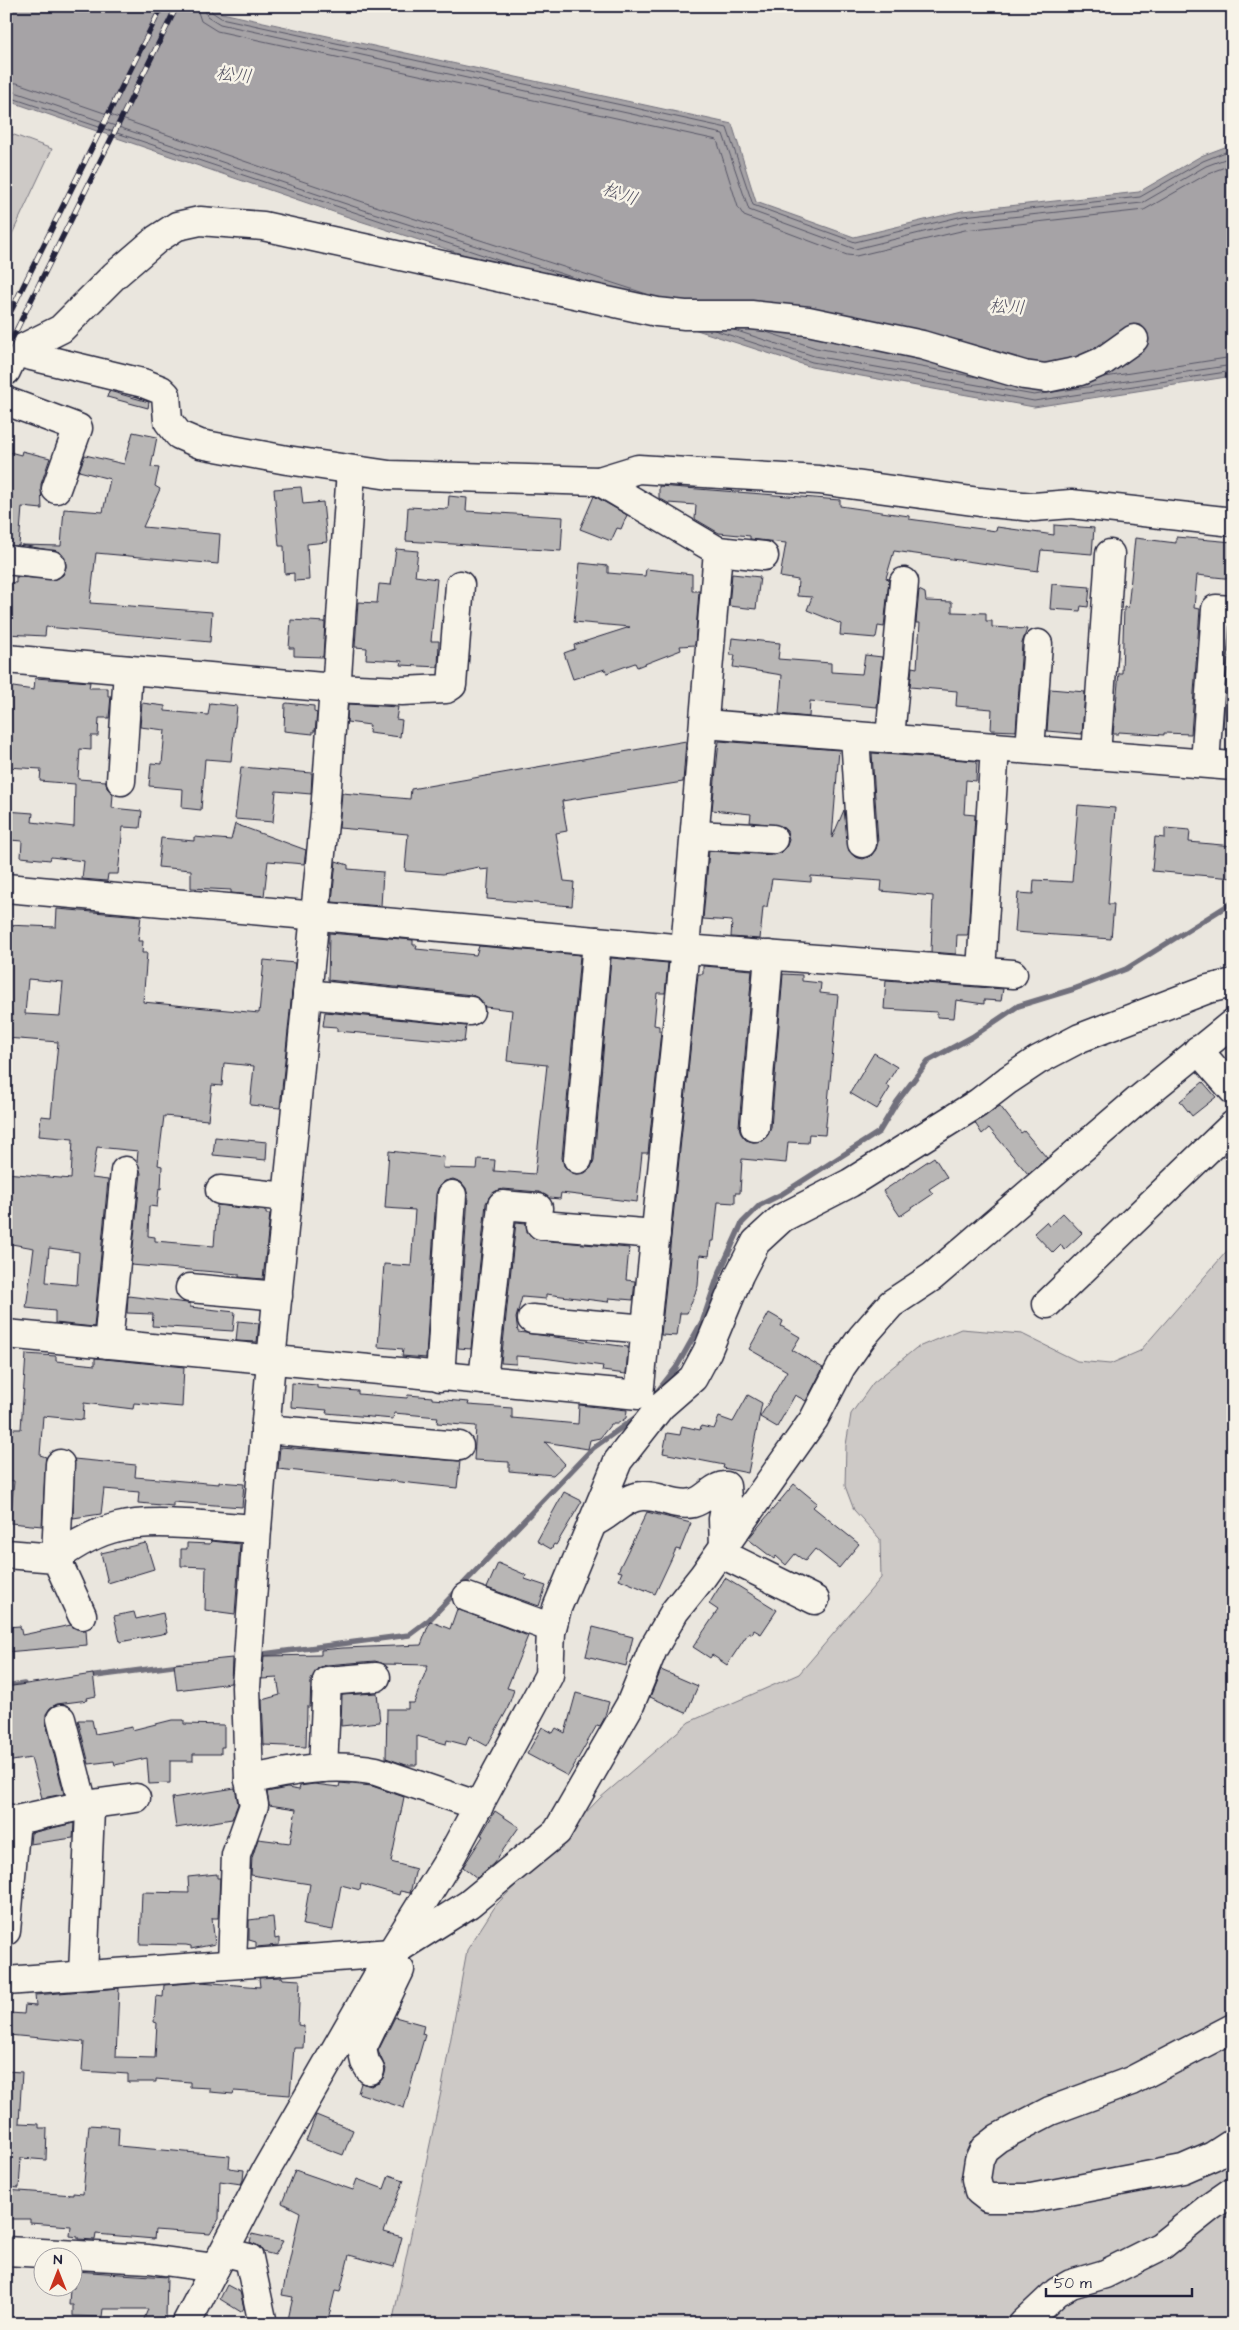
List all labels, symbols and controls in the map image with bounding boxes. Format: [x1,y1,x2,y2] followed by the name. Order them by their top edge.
[215,61,253,89] water label: 松川
[599,176,641,212] water label: 松川
[988,294,1026,320] water label: 松川
[32,2248,82,2298] north arrow
[54,2250,63,2270] text: N
[1046,2265,1193,2297] scale bar
[1054,2273,1092,2294] text: 50 m

